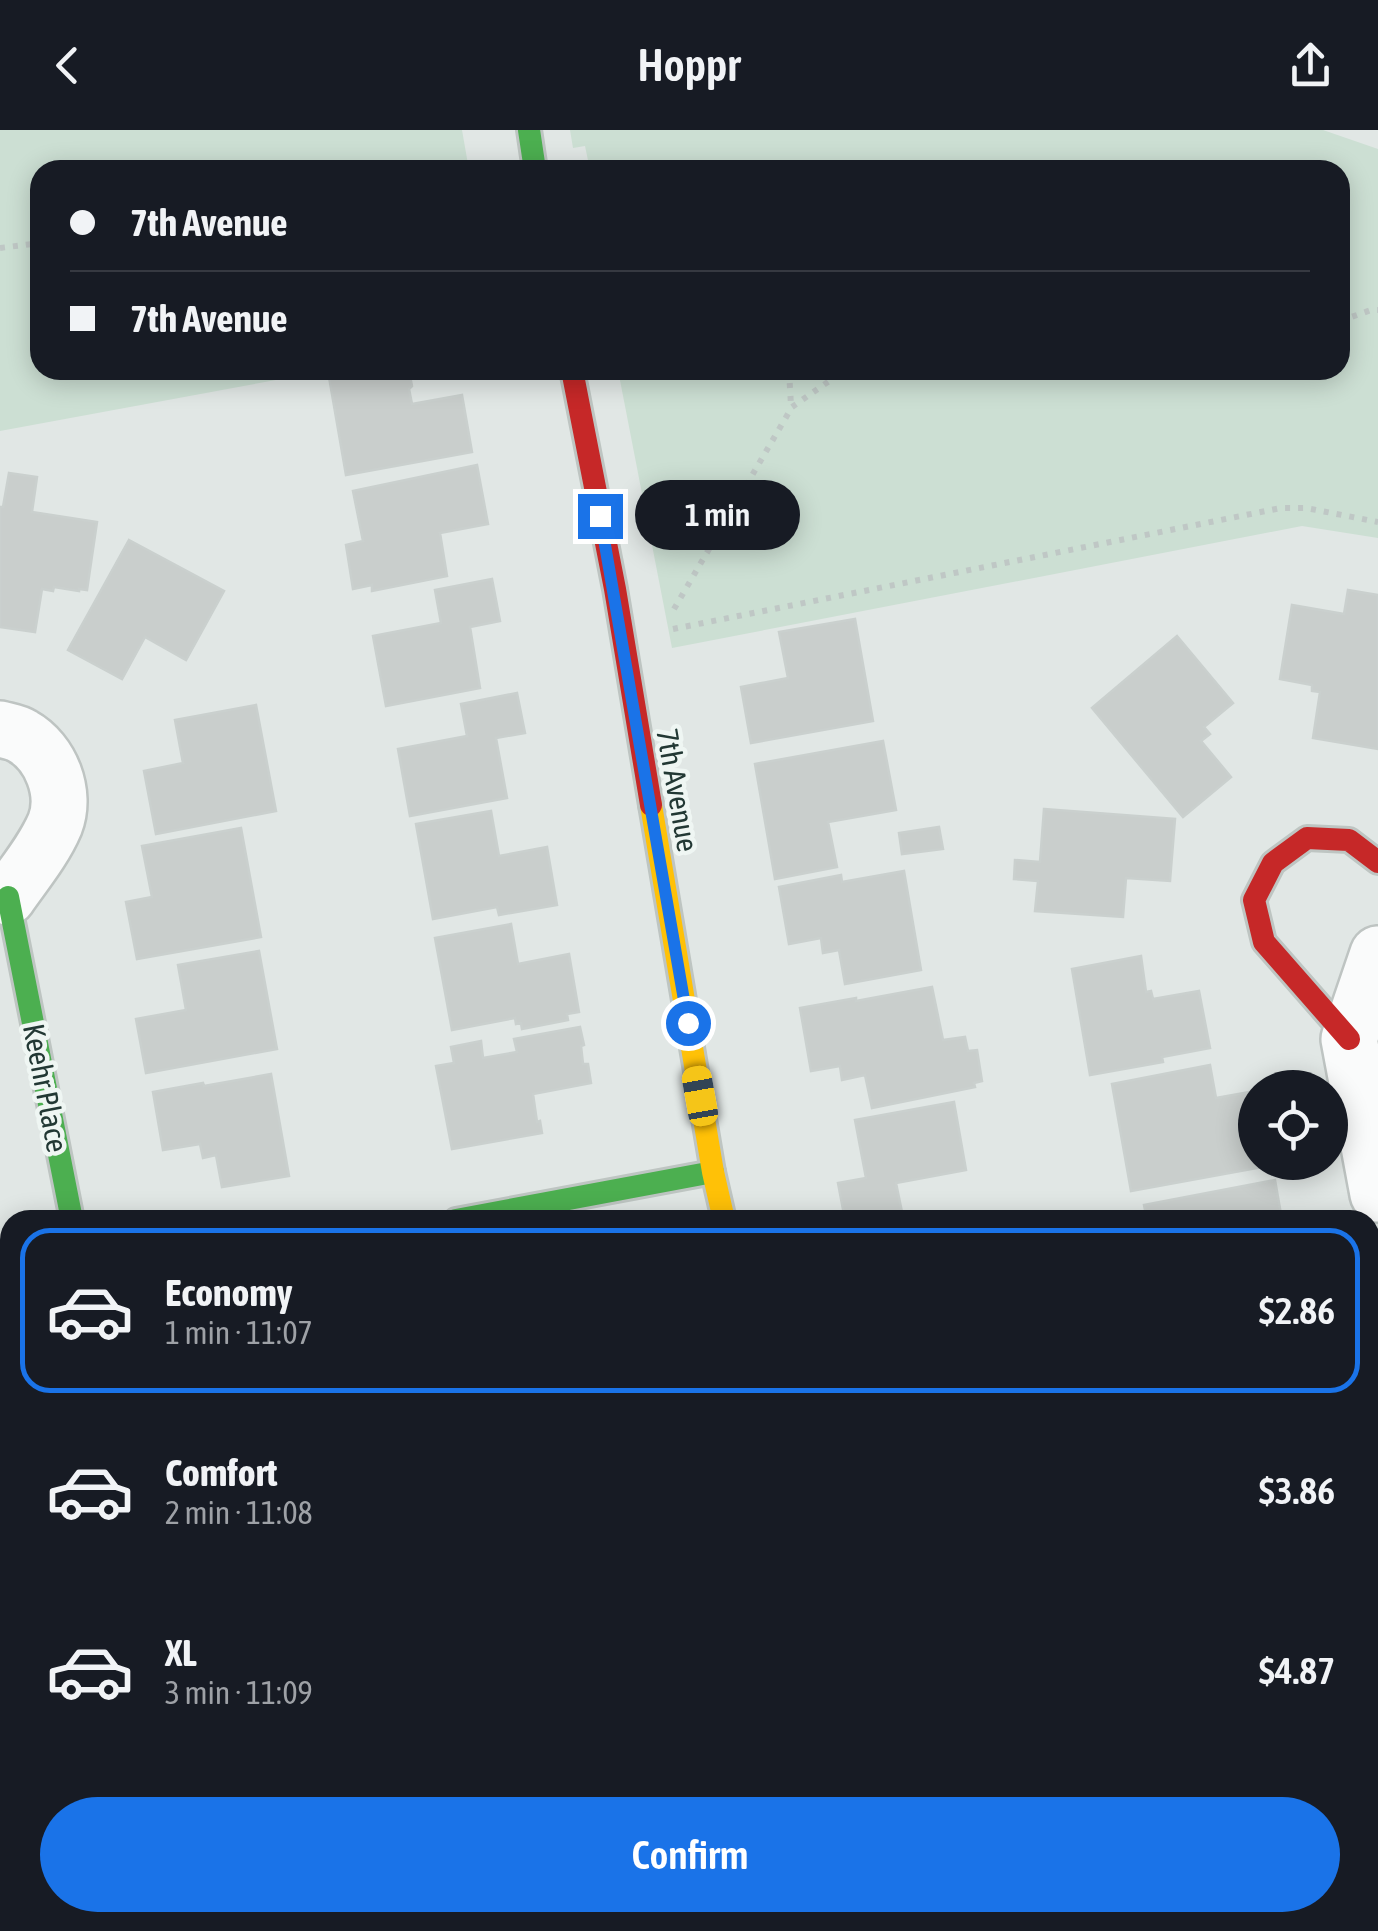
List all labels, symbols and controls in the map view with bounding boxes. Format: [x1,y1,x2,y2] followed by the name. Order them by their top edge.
[40,38,95,93] icon: back
[1283,38,1338,93] icon: share
[637,39,741,91] text: Hoppr
[130,201,288,244] text: 7th Avenue
[130,297,288,340] text: 7th Avenue
[635,481,800,551] callout: 1 min
[578,494,623,539] route end
[685,496,750,533] text: 1 min
[650,726,706,854] street label: 7th Avenue
[666,1001,711,1046] route start
[17,1021,75,1155] street label: Keehr Place
[680,1064,720,1128] car
[1238,1070,1348,1180] map controls
[1238,1070,1348,1180] button: locate
[45,1266,135,1356] icon: car
[165,1271,292,1314] text: Economy
[1259,1289,1335,1332] text: $2.86
[165,1314,312,1351] text: 1 min · 11:07
[45,1446,135,1536] icon: car
[165,1451,277,1494] text: Comfort
[1259,1469,1335,1512] text: $3.86
[165,1494,312,1531] text: 2 min · 11:08
[45,1626,135,1716] icon: car
[165,1631,197,1674] text: XL
[1259,1649,1335,1692] text: $4.87
[165,1674,312,1711] text: 3 min · 11:09
[40,1797,1340,1912] button: Confirm

